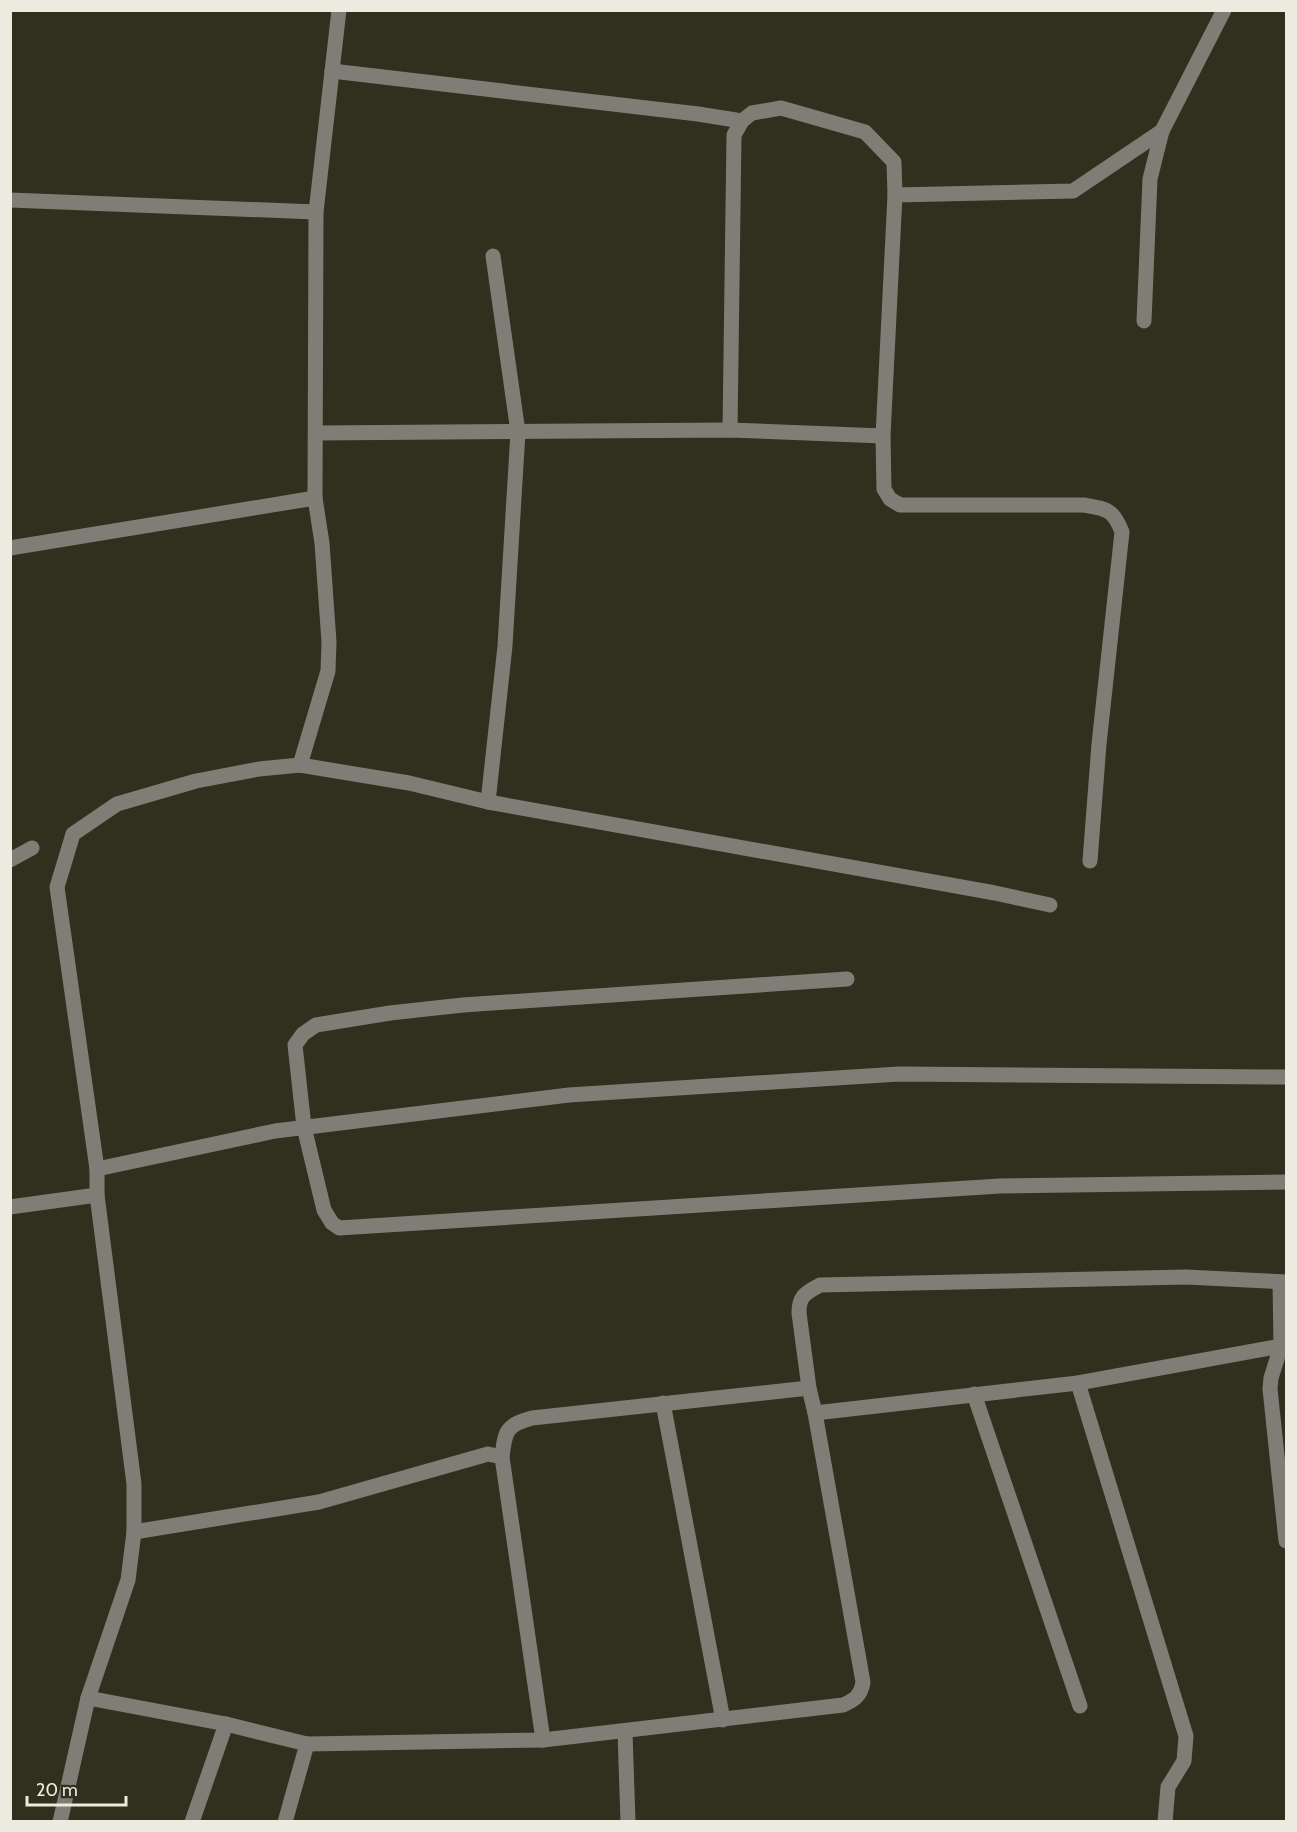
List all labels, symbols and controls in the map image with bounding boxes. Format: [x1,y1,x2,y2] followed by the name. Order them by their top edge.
[27,1769,126,1807] scale bar
[36,1779,78,1801] text: 20 m

